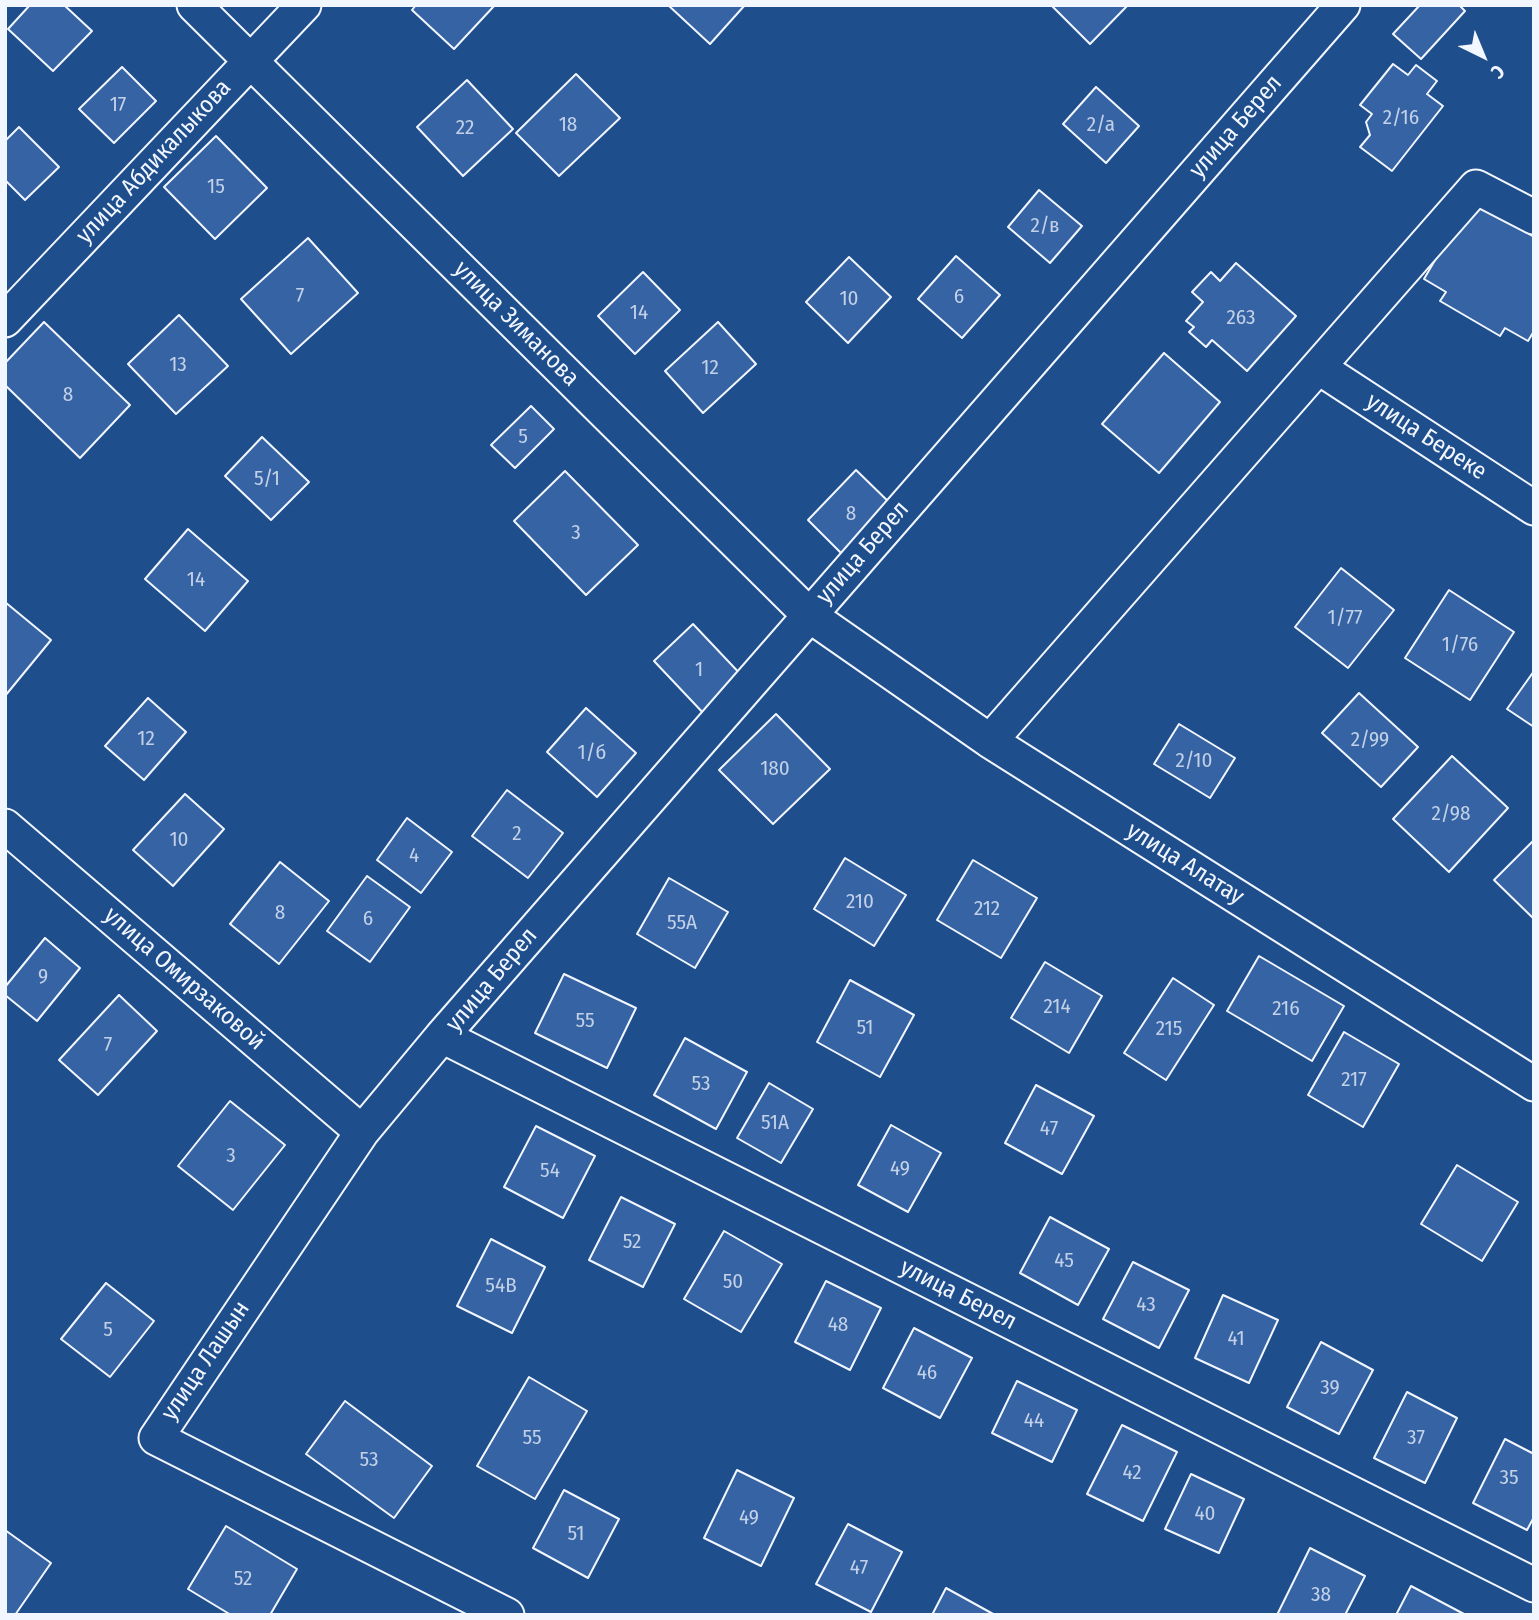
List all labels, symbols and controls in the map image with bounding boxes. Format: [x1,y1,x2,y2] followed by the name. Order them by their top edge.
[1448,21,1518,91] north arrow
[1486,60,1509,84] text: С
[1183,70,1289,184] street label: улица Берел
[71,74,237,250] street label: улица Абдикалыкова
[110,92,126,118] house number: 17
[1383,105,1419,131] house number: 2/16
[559,112,577,138] house number: 18
[1087,112,1115,138] house number: 2/а
[456,115,474,141] house number: 22
[207,174,225,200] house number: 15
[1030,213,1060,239] house number: 2/в
[447,255,585,393] street label: улица Зиманова
[296,283,304,309] house number: 7
[954,284,964,310] house number: 6
[839,286,859,312] house number: 10
[630,300,648,326] house number: 14
[1227,305,1255,331] house number: 263
[169,352,187,378] house number: 13
[701,355,719,381] house number: 12
[63,382,73,408] house number: 8
[1360,387,1492,487] street label: улица Береке
[518,424,528,450] house number: 5
[254,466,280,492] house number: 5/1
[810,496,916,610] street label: улица Берел
[846,501,856,527] house number: 8
[571,520,581,546] house number: 3
[187,567,205,593] house number: 14
[1327,605,1363,631] house number: 1/77
[1442,632,1478,658] house number: 1/76
[695,657,703,683] house number: 1
[137,726,155,752] house number: 12
[1351,727,1389,753] house number: 2/99
[578,740,606,766] house number: 1/б
[1176,748,1212,774] house number: 2/10
[760,756,790,782] house number: 180
[1432,801,1470,827] house number: 2/98
[1121,817,1249,911] street label: улица Алатау
[512,821,522,847] house number: 2
[169,827,189,853] house number: 10
[409,843,419,869] house number: 4
[846,889,874,915] house number: 210
[974,896,1000,922] house number: 212
[275,900,285,926] house number: 8
[98,901,270,1057] street label: улица Омирзаковой
[363,906,373,932] house number: 6
[667,910,697,936] house number: 55А
[440,922,544,1038] street label: улица Берел
[38,964,48,990] house number: 9
[1043,994,1071,1020] house number: 214
[1272,996,1300,1022] house number: 216
[575,1008,595,1034] house number: 55
[857,1015,873,1041] house number: 51
[1156,1016,1182,1042] house number: 215
[104,1032,112,1058] house number: 7
[1341,1067,1367,1093] house number: 217
[692,1071,710,1097] house number: 53
[761,1110,789,1136] house number: 51А
[1040,1116,1058,1142] house number: 47
[226,1143,236,1169] house number: 3
[890,1156,910,1182] house number: 49
[540,1158,560,1184] house number: 54
[623,1229,641,1255] house number: 52
[1054,1248,1074,1274] house number: 45
[895,1253,1021,1337] street label: улица Берел
[723,1269,743,1295] house number: 50
[485,1273,517,1299] house number: 54В
[1136,1292,1156,1318] house number: 43
[156,1296,256,1426] street label: улица Лашын
[828,1312,848,1338] house number: 48
[103,1317,113,1343] house number: 5
[1227,1326,1245,1352] house number: 41
[917,1360,937,1386] house number: 46
[1320,1375,1340,1401] house number: 39
[1024,1408,1044,1434] house number: 44
[522,1425,542,1451] house number: 55
[1407,1425,1425,1451] house number: 37
[360,1447,378,1473] house number: 53
[1122,1460,1142,1486] house number: 42
[1499,1465,1519,1491] house number: 35
[1194,1501,1216,1527] house number: 40
[739,1505,759,1531] house number: 49
[568,1521,584,1547] house number: 51
[850,1555,868,1581] house number: 47
[234,1566,252,1592] house number: 52
[1311,1582,1331,1608] house number: 38

